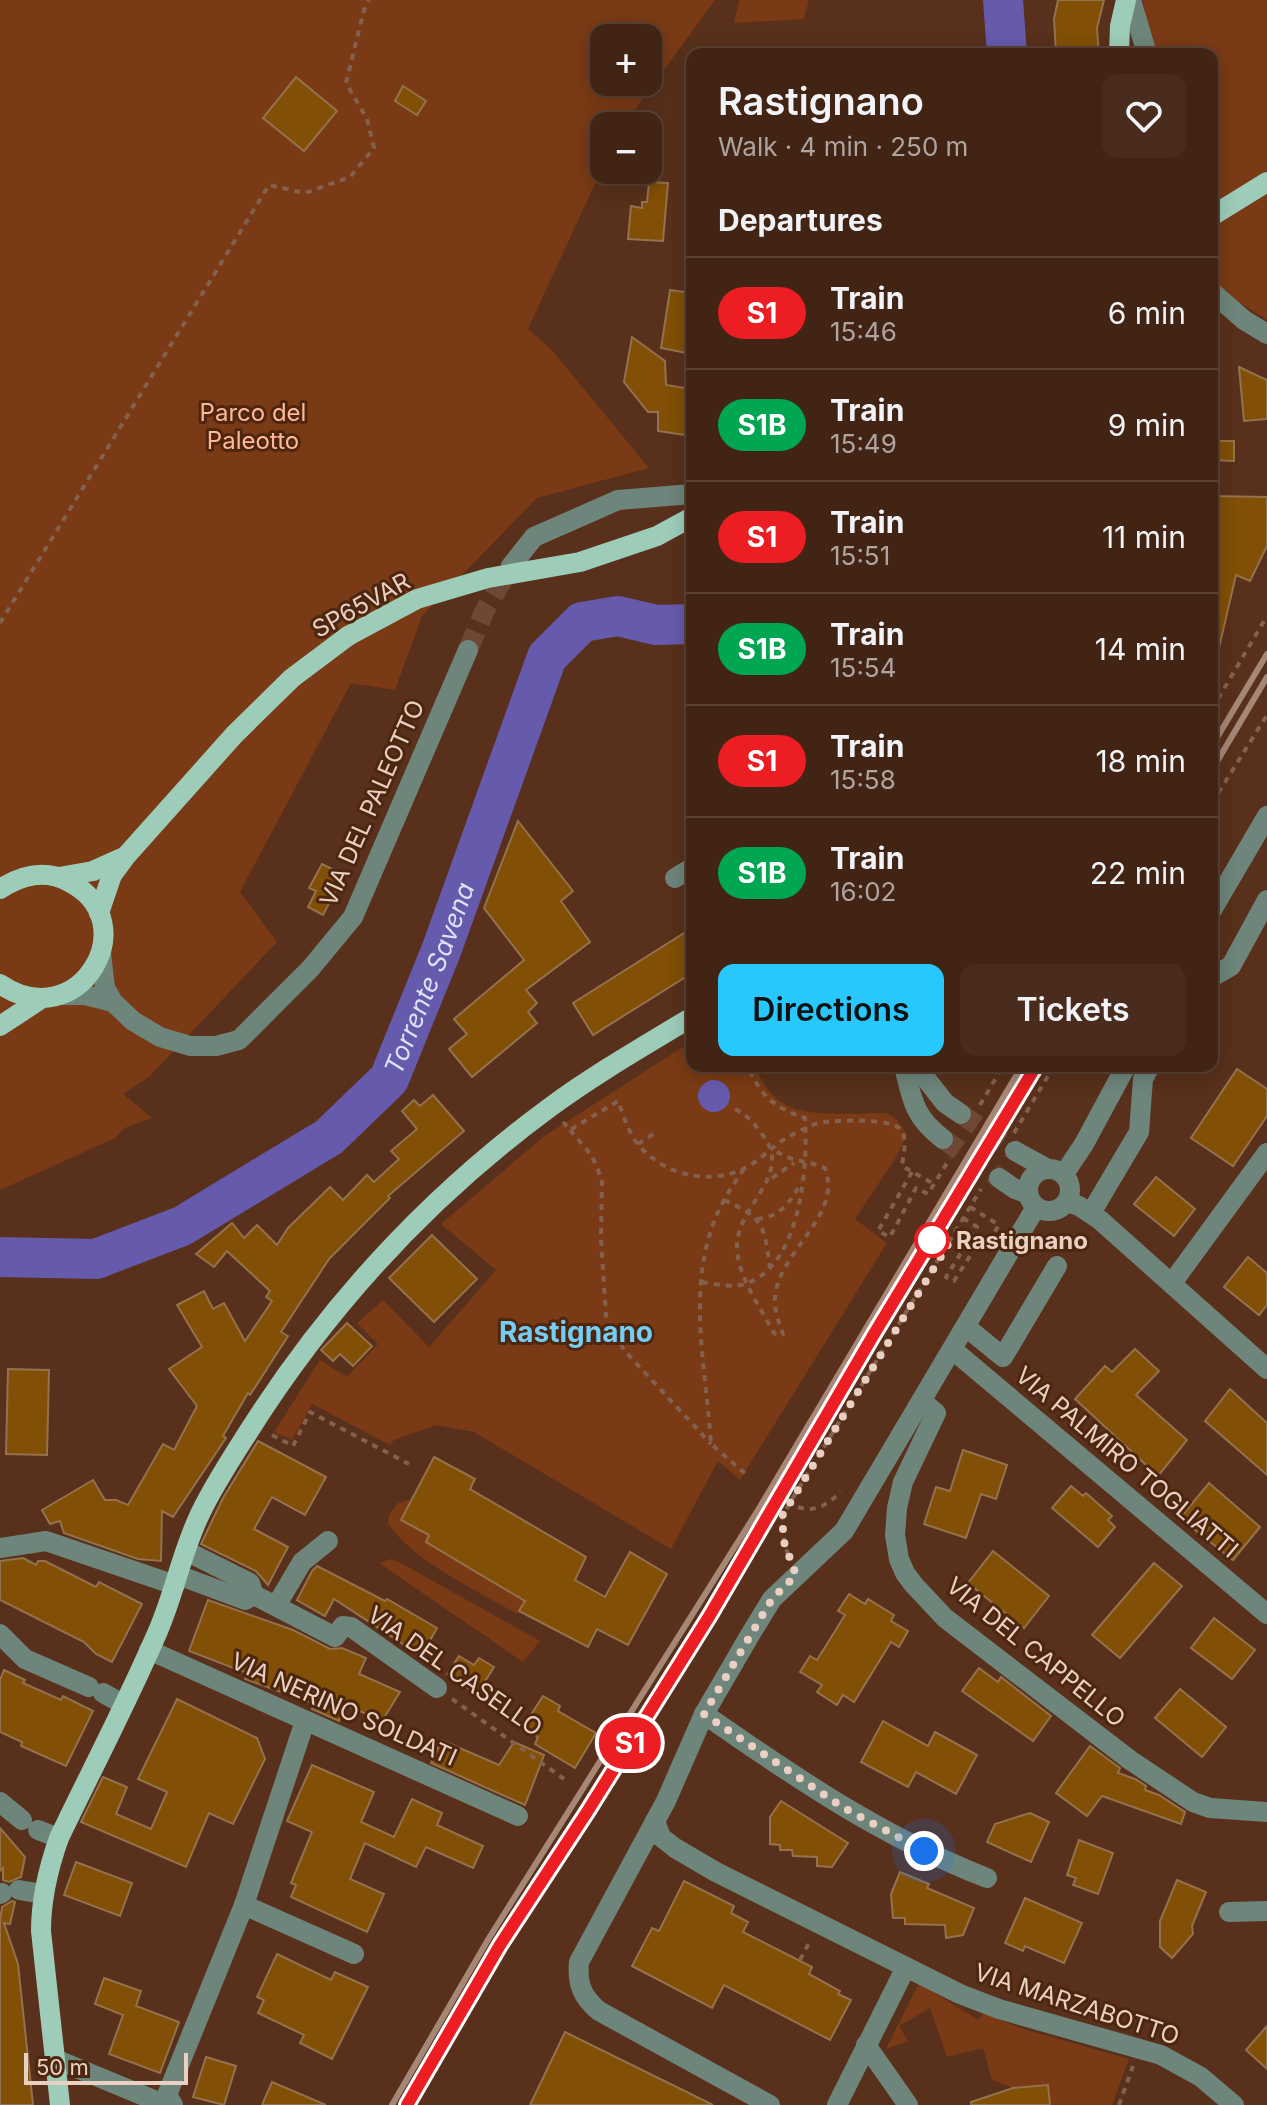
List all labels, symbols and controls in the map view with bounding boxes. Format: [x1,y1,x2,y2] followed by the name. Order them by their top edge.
[590,24,662,184] map controls
[590,24,662,96] button: +
[1102,74,1186,158] button: heart
[718,78,924,124] text: Rastignano
[590,112,662,184] button: −
[718,131,968,162] text: Walk · 4 min · 250 m
[718,202,883,238] text: Departures
[830,280,904,316] text: Train
[1108,295,1186,331] text: 6 min
[747,296,777,330] text: S1
[830,316,897,347] text: 15:46
[830,392,904,428] text: Train
[200,398,306,455] park label: Parco del Paleotto
[1108,407,1186,443] text: 9 min
[738,408,786,442] text: S1B
[830,428,897,459] text: 15:49
[830,504,904,540] text: Train
[1102,519,1186,555] text: 11 min
[747,520,777,554] text: S1
[830,540,890,571] text: 15:51
[307,566,415,644] street label: SP65VAR
[830,616,904,652] text: Train
[1095,631,1186,667] text: 14 min
[738,632,786,666] text: S1B
[830,652,896,683] text: 15:54
[313,695,431,911] street label: VIA DEL PALEOTTO
[830,728,904,764] text: Train
[1096,743,1186,779] text: 18 min
[747,744,777,778] text: S1
[830,764,896,795] text: 15:58
[830,840,904,876] text: Train
[1090,855,1186,891] text: 22 min
[738,856,786,890] text: S1B
[830,876,896,907] text: 16:02
[377,878,480,1079] water label: Torrente Savena
[718,964,944,1056] button: Directions
[960,964,1186,1056] button: Tickets
[915,1223,949,1257] marker: Rastignano
[956,1226,1088,1255] place label: Rastignano
[499,1315,653,1349] district label: Rastignano
[1010,1360,1244,1564] street label: VIA PALMIRO TOGLIATTI
[941,1571,1131,1733] street label: VIA DEL CAPPELLO
[362,1600,548,1742] street label: VIA DEL CASELLO
[227,1646,461,1772] street label: VIA NERINO SOLDATI
[594,1717,666,1769] line badge: S1
[615,1726,645,1760] text: S1
[904,1831,944,1871] your location
[971,1957,1183,2051] street label: VIA MARZABOTTO
[24,2049,188,2085] scale bar
[36,2054,89,2080] text: 50 m

